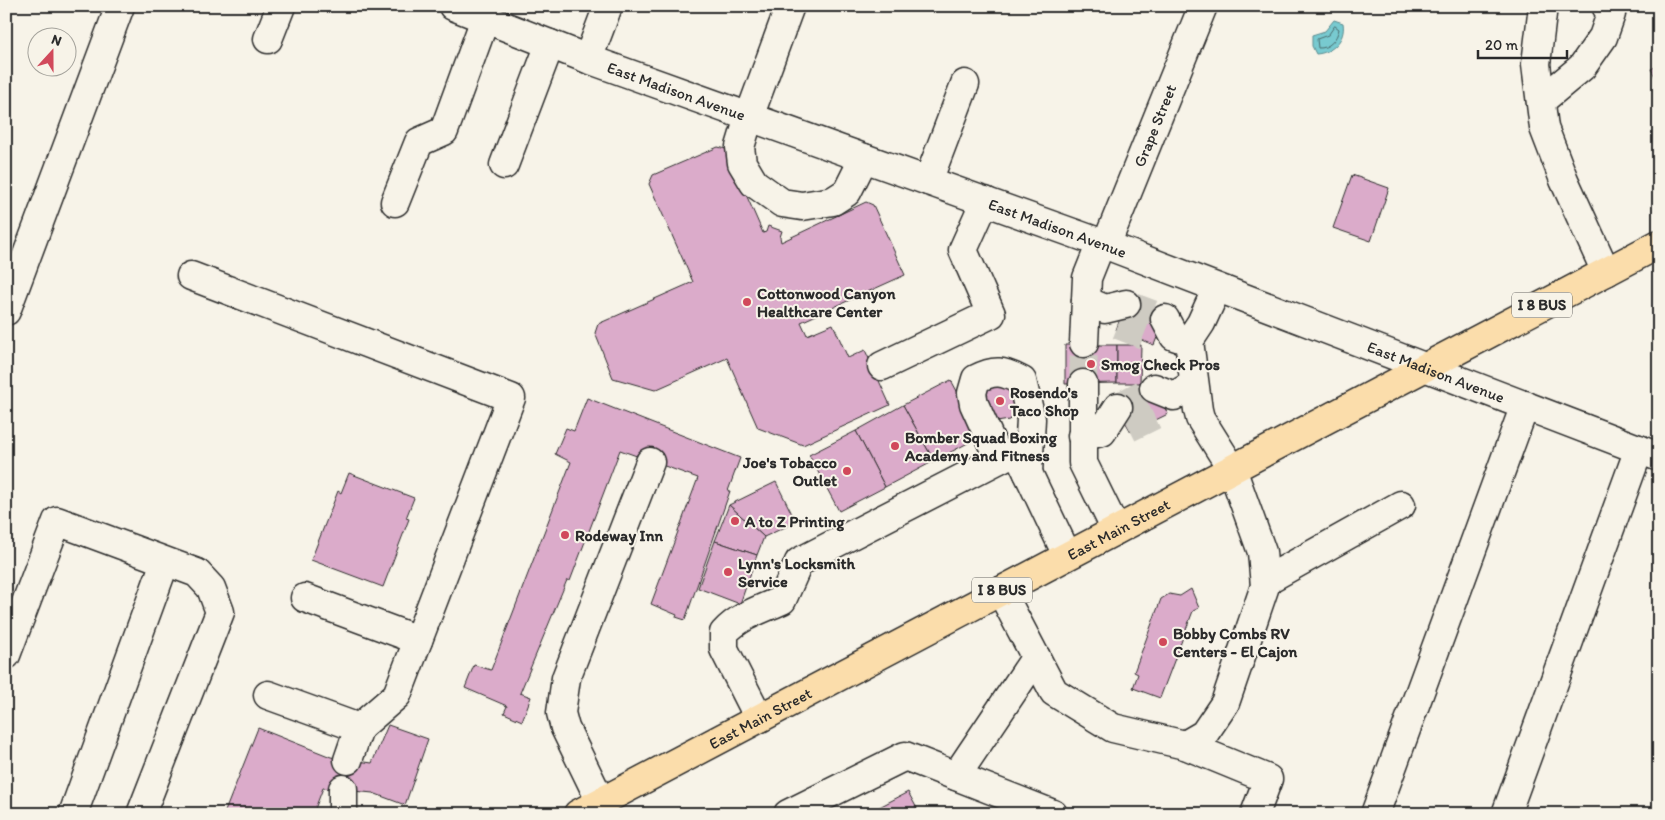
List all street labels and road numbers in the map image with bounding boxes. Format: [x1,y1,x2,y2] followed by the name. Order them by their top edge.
[605,57,748,124] street label: East Madison Avenue
[1129,81,1180,170] street label: Grape Street
[986,194,1129,261] street label: East Madison Avenue
[1512,292,1572,318] road number: I 8 BUS
[1365,337,1507,406] street label: East Madison Avenue
[1064,494,1173,564] street label: East Main Street
[972,578,1032,602] road number: I 8 BUS
[706,683,815,753] street label: East Main Street

